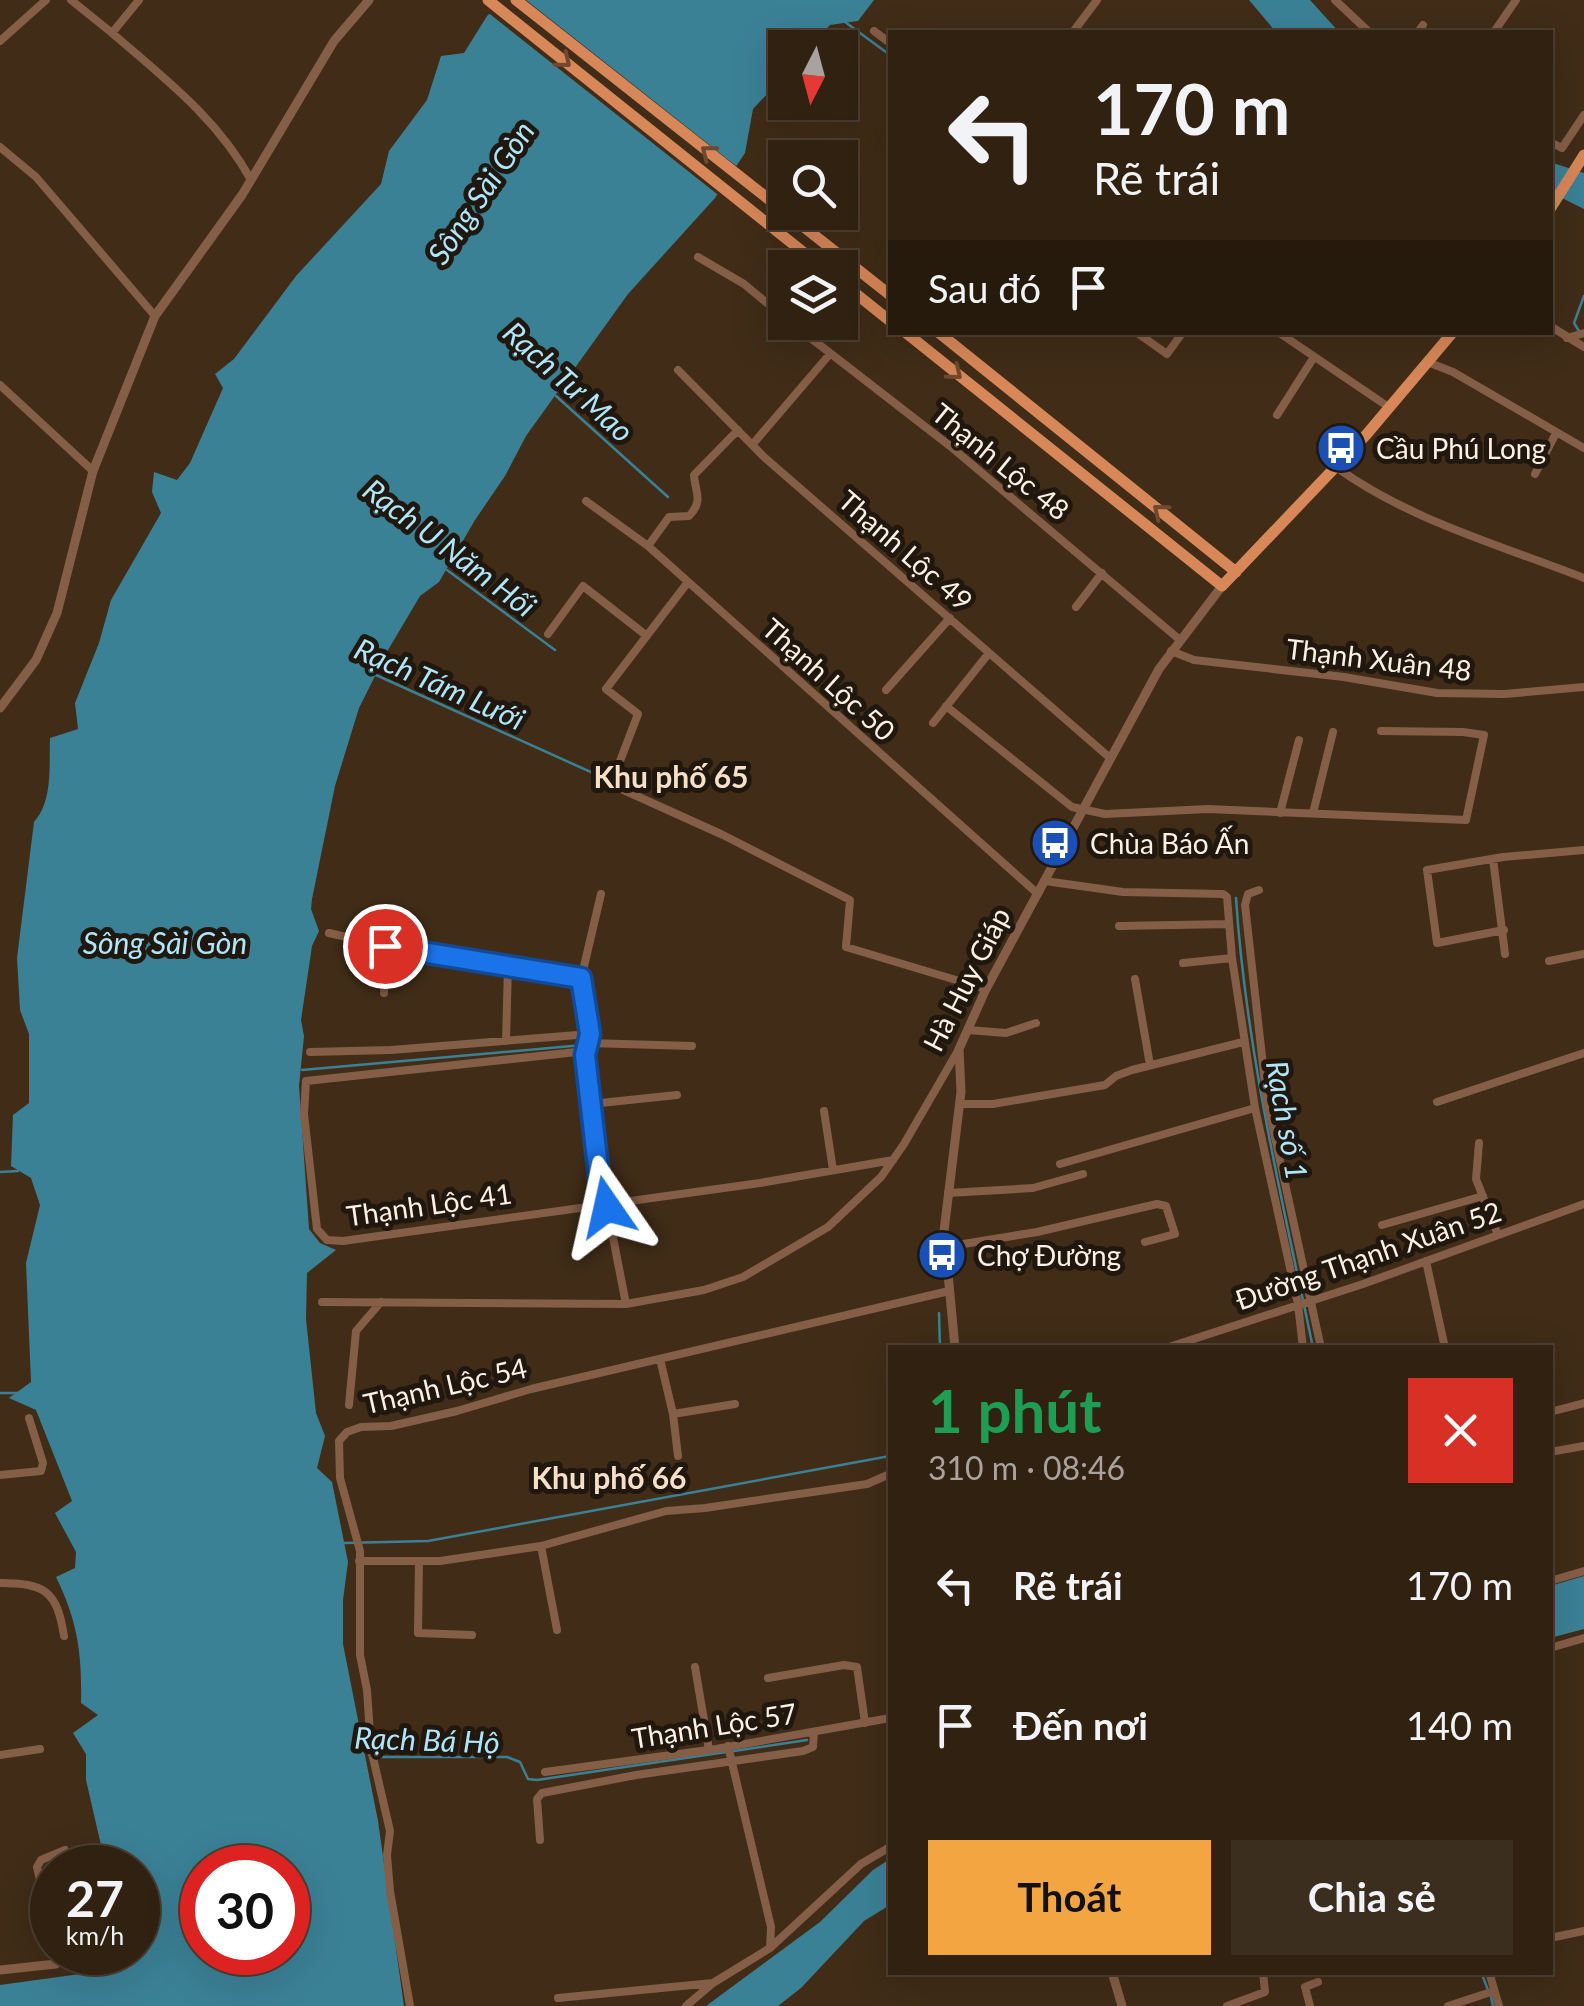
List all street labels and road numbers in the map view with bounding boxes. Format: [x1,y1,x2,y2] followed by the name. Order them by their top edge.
[926,395,1076,527] street label: Thạnh Lộc 48
[832,483,980,617] street label: Thạnh Lộc 49
[756,611,902,747] street label: Thạnh Lộc 50
[1284,631,1474,687] street label: Thạnh Xuân 48
[915,902,1017,1056] street label: Hà Huy Giáp
[344,1176,514,1232] street label: Thạnh Lộc 41
[1231,1194,1505,1316] street label: Đường Thạnh Xuân 52
[360,1350,530,1420] street label: Thạnh Lộc 54
[629,1695,799,1755] street label: Thạnh Lộc 57

